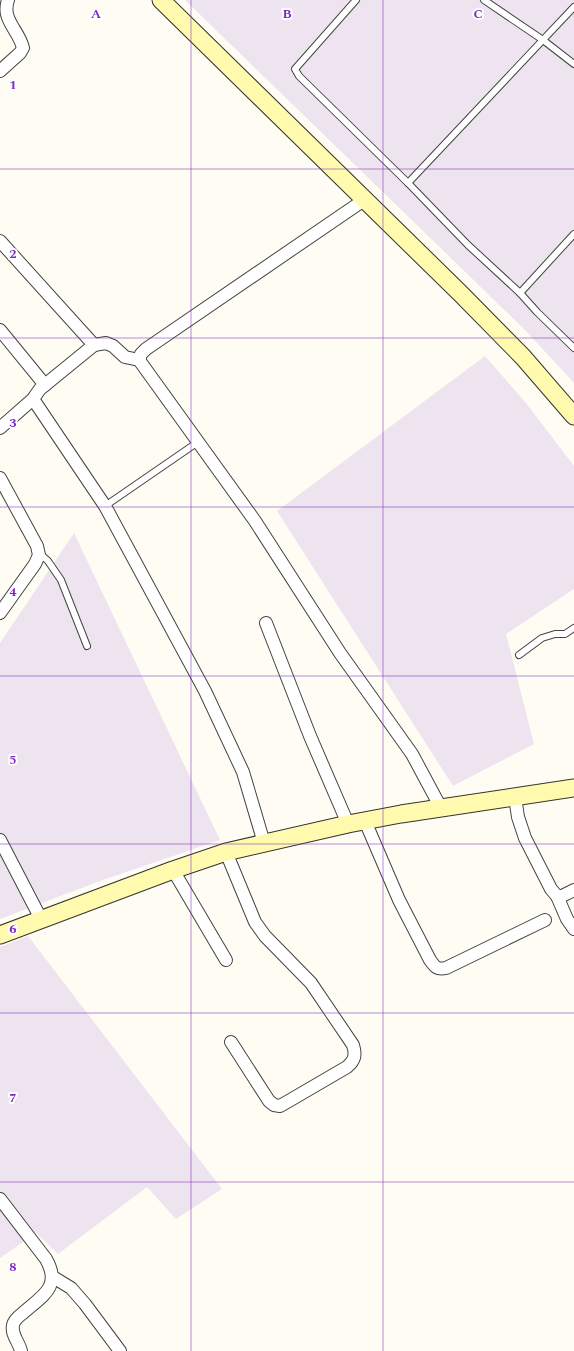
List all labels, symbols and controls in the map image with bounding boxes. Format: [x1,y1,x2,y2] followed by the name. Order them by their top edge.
[91,4,101,24] text: A
[282,4,292,24] text: B
[473,4,483,24] text: C
[9,75,17,95] text: 1
[9,244,17,264] text: 2
[9,413,17,433] text: 3
[9,582,17,602] text: 4
[9,750,17,770] text: 5
[9,919,17,939] text: 6
[9,1088,17,1108] text: 7
[9,1257,17,1277] text: 8

